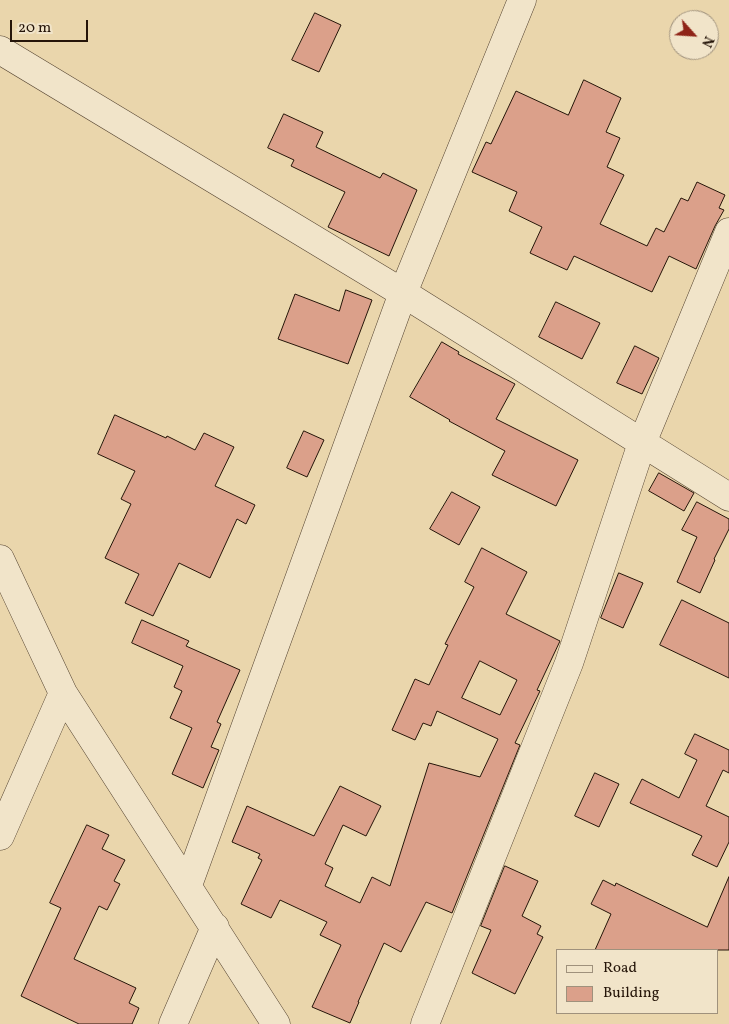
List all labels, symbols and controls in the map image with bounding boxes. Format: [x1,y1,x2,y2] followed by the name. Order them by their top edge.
[12,10,90,42] scale bar
[669,10,719,60] north arrow
[18,18,51,39] text: 20 m
[696,33,718,50] text: N
[556,949,719,1014] legend
[603,958,637,979] text: Road
[603,983,659,1004] text: Building

